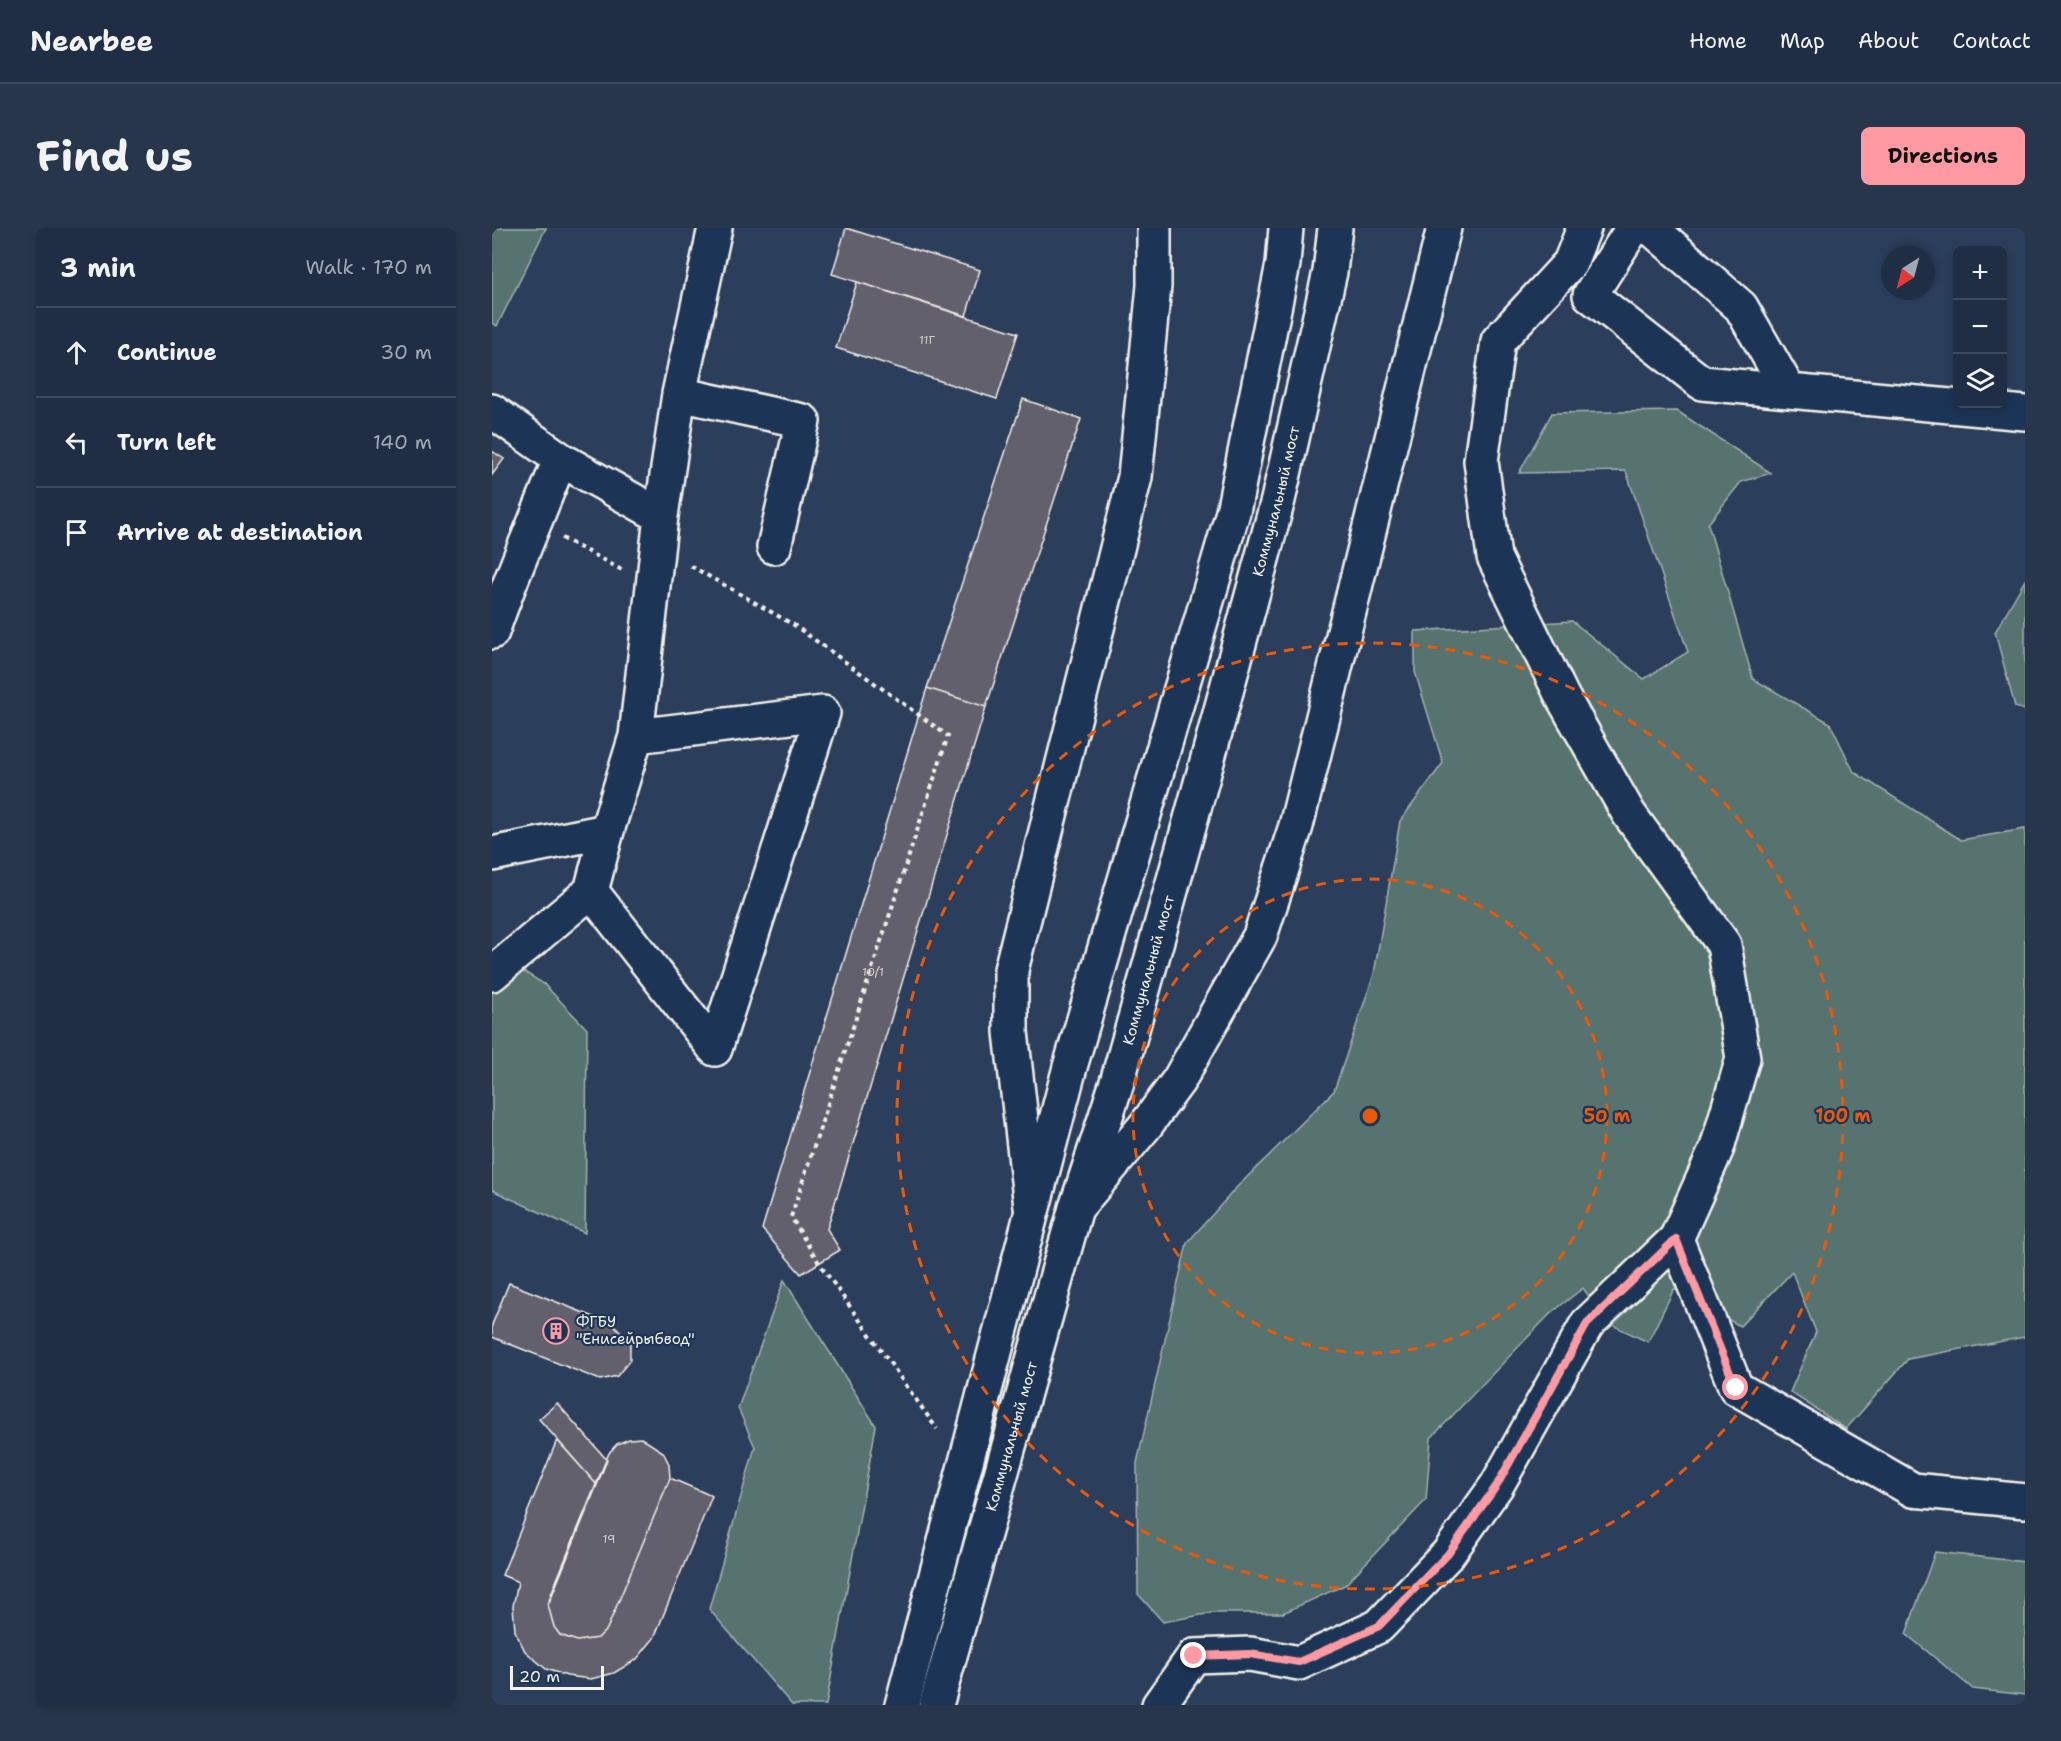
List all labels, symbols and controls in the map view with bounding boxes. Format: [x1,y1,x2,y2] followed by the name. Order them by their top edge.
[30,22,153,60] text: Nearbee
[1689,27,1747,55] text: Home
[1780,27,1825,55] text: Map
[1858,27,1919,55] text: About
[1952,27,2031,55] text: Contact
[1861,127,2025,185] button: Directions
[36,128,193,184] text: Find us
[1881,246,1935,300] north arrow
[1953,246,2007,408] map controls
[1953,246,2007,300] button: +
[60,250,136,285] text: 3 min
[306,254,432,280] text: Walk · 170 m
[1953,300,2007,354] button: −
[919,332,936,348] house number: 11Г
[60,336,93,369] icon: ahead
[117,338,217,367] text: Continue
[380,339,432,365] text: 30 m
[1953,354,2007,408] button: layers
[1248,424,1305,579] street label: Коммунальный мост
[60,426,93,459] icon: left
[117,428,216,457] text: Turn left
[373,429,432,455] text: 140 m
[60,516,93,549] icon: arrive
[117,518,363,547] text: Arrive at destination
[1118,893,1179,1047] street label: Коммунальный мост
[862,964,884,980] house number: 10/1
[1584,1104,1631,1128] text: 50 m
[1815,1104,1871,1128] text: 100 m
[1360,1106,1380,1126] centre of rings
[576,1312,695,1349] place label: ФГБУ "Енисейрыбвод"
[541,1316,571,1346] building icon: ФГБУ "Енисейрыбвод"
[981,1359,1042,1513] street label: Коммунальный мост
[1722,1374,1748,1400] route start
[603,1531,615,1547] house number: 19
[1180,1642,1206,1668] route end
[510,1663,604,1690] scale bar
[519,1666,560,1687] text: 20 m

